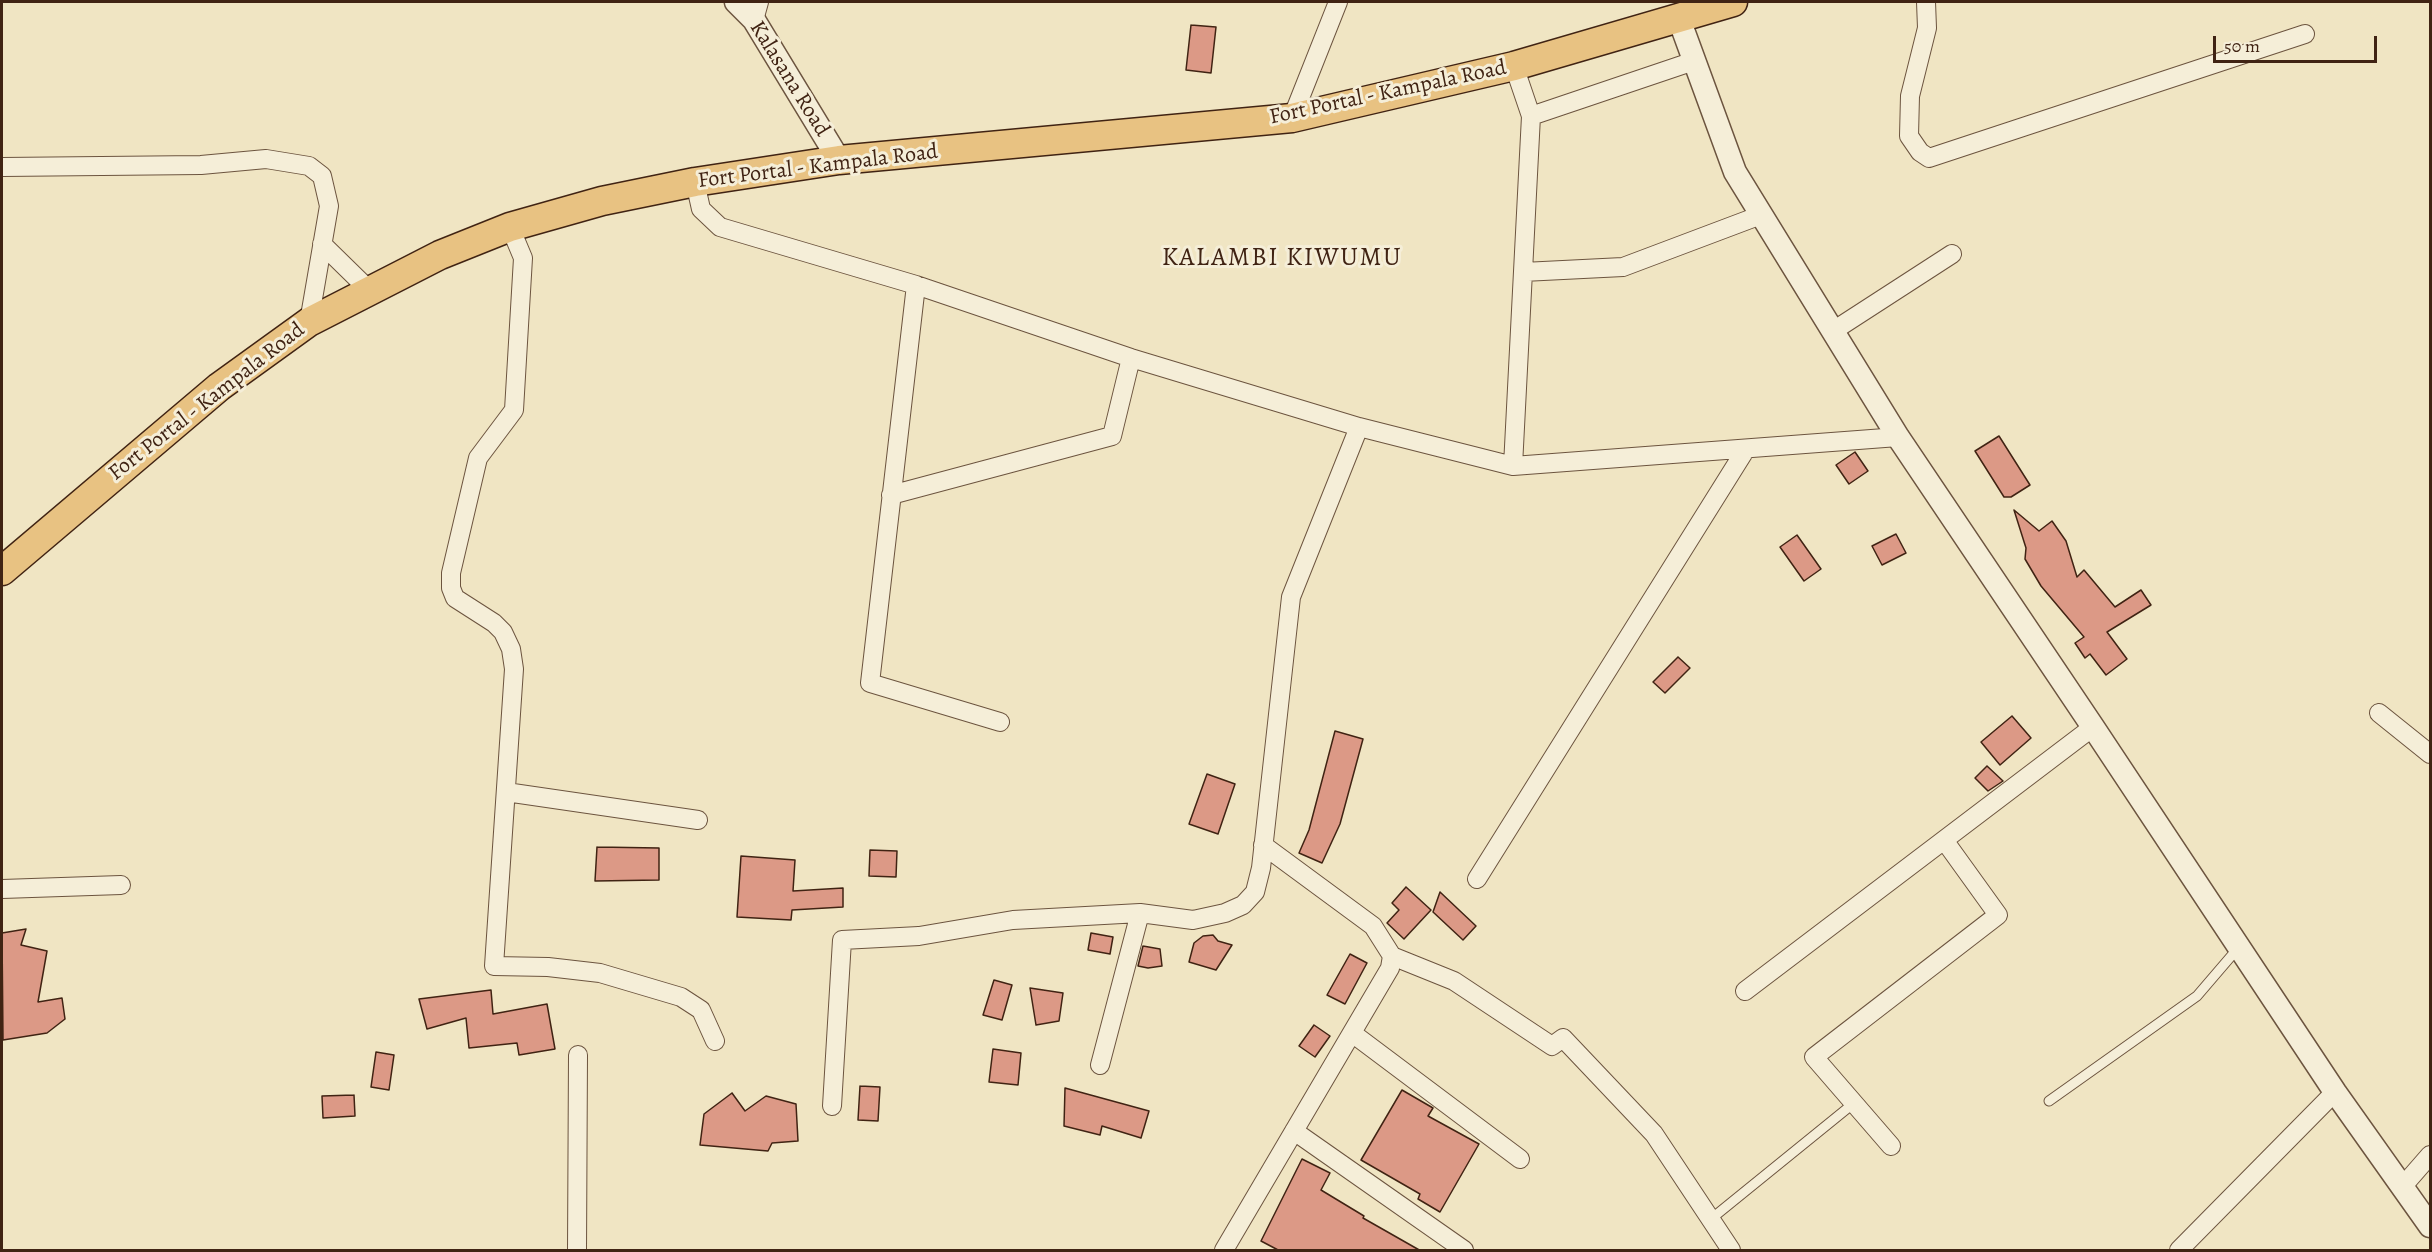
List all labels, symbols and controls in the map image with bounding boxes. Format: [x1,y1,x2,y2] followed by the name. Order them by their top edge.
[743,16,835,142] street label: Kalasana Road
[2216,24,2380,62] scale bar
[2224,34,2260,58] text: 50 m
[1267,55,1509,131] street label: Fort Portal - Kampala Road
[697,139,939,195] street label: Fort Portal - Kampala Road
[1162,243,1402,275] district label: KALAMBI KIWUMU
[104,317,310,487] street label: Fort Portal - Kampala Road

